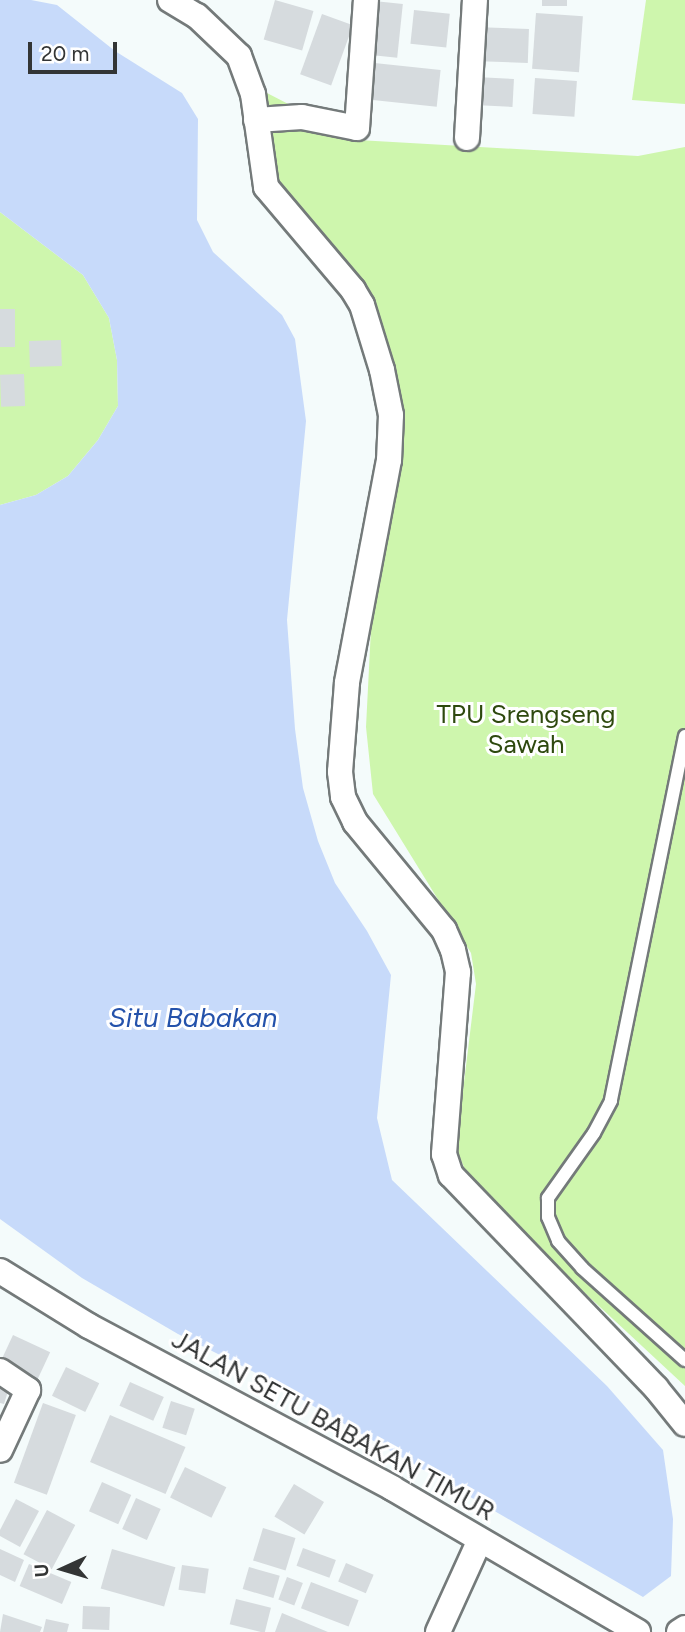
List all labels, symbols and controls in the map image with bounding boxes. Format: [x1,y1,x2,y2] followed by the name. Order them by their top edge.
[32,28,121,72] scale bar
[41,41,89,66] text: 20 m
[436,699,616,760] park label: TPU Srengseng Sawah
[109,1000,277,1034] water label: Situ Babakan
[166,1324,500,1528] street label: JALAN SETU BABAKAN TIMUR
[28,1534,98,1604] north arrow
[30,1563,53,1578] text: U

